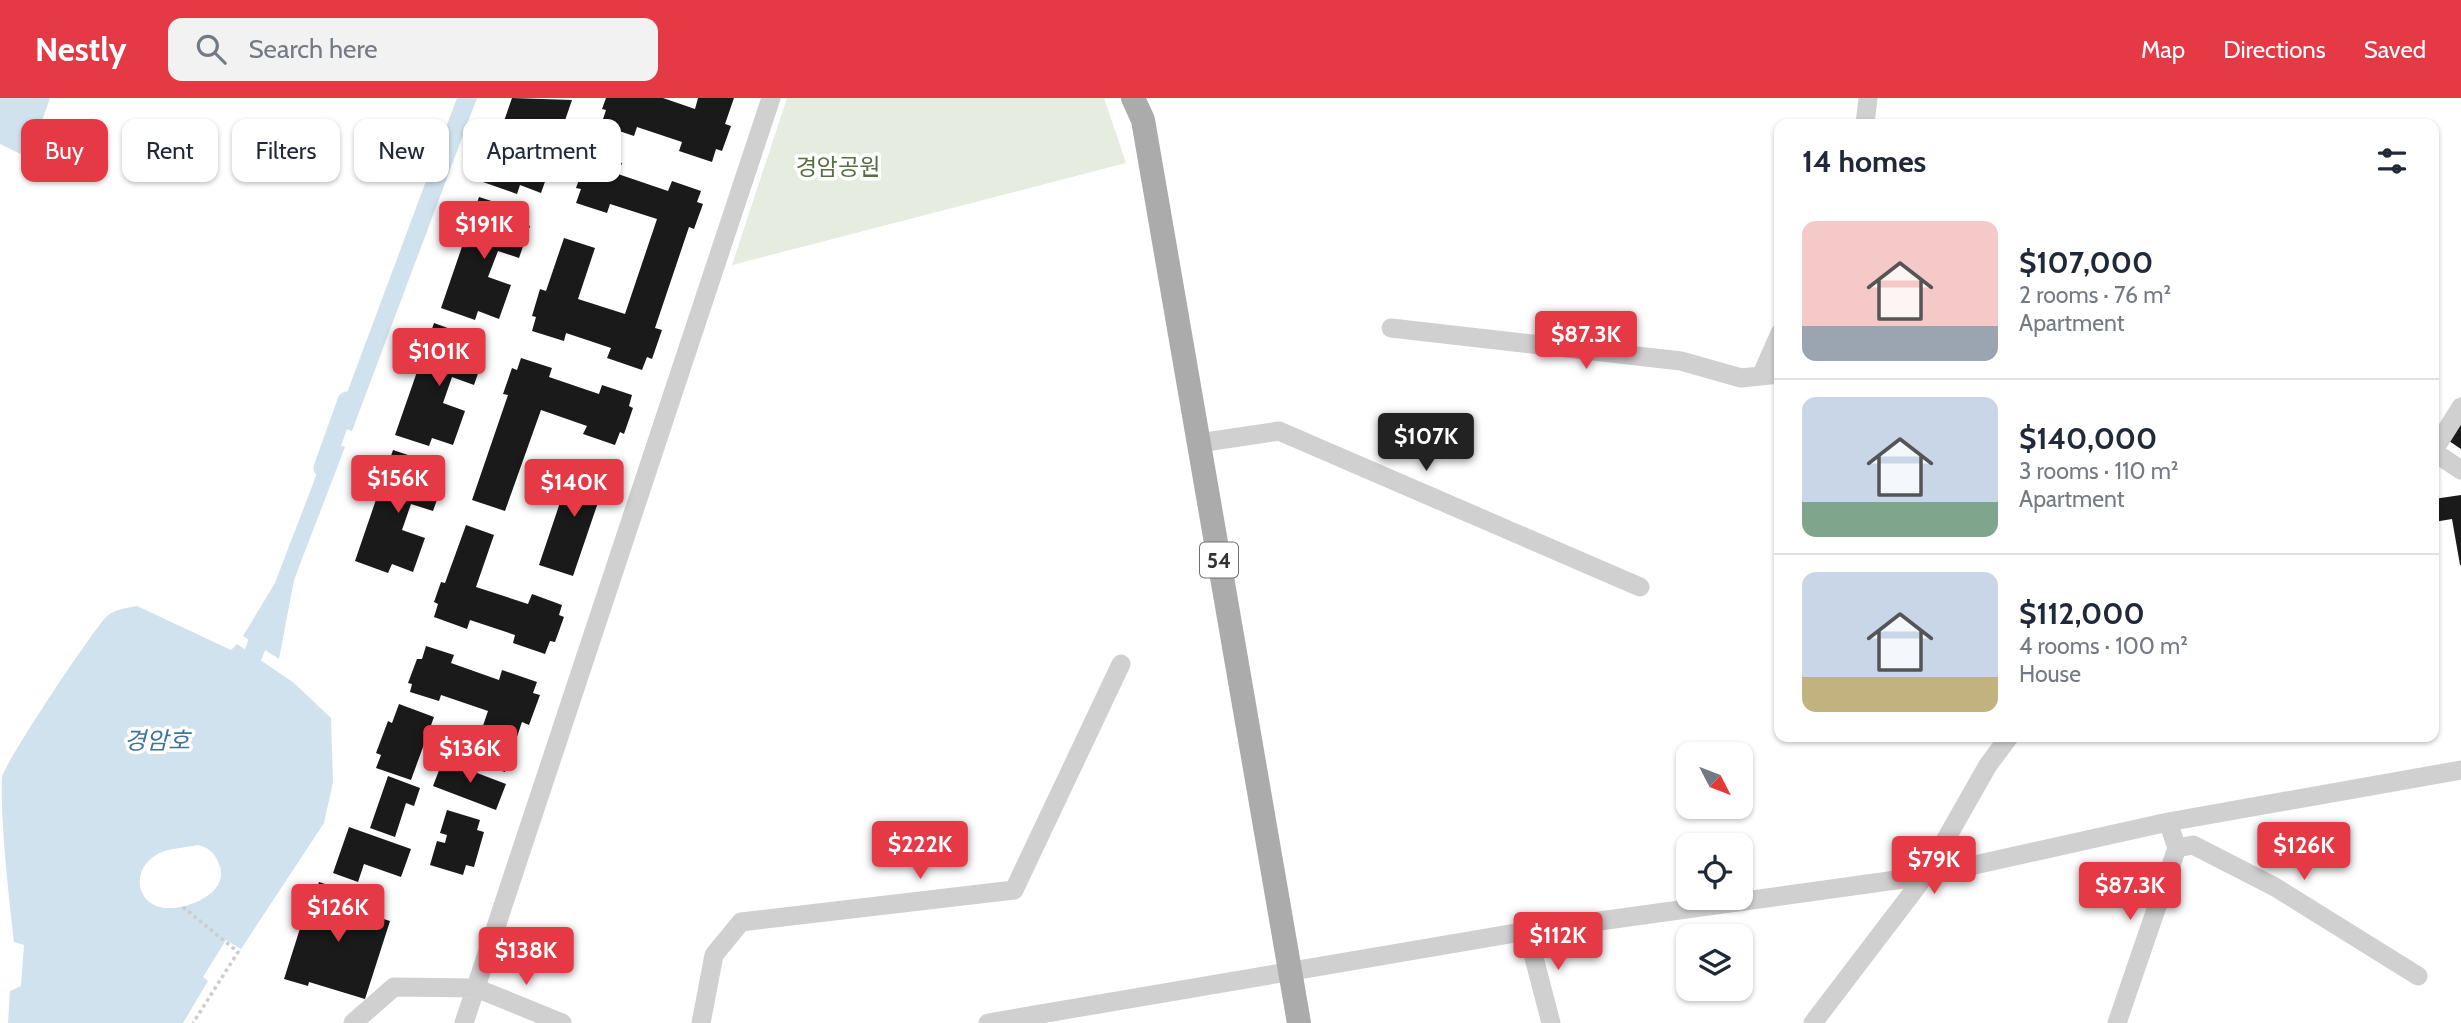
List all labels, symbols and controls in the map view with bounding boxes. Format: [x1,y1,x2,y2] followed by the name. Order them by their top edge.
[168,18,658,81] search box
[35,29,126,69] text: Nestly
[192,30,230,68] icon: search
[248,33,378,65] text: Search here
[2141,35,2185,64] text: Map
[2223,35,2326,64] text: Directions
[2364,35,2426,64] text: Saved
[21,119,108,182] chip: Buy
[122,119,218,182] chip: Rent
[232,119,340,182] chip: Filters
[354,119,449,182] chip: New
[463,119,621,182] chip: Apartment
[2373,142,2411,180] icon: filters
[1802,143,1926,180] text: 14 homes
[796,153,880,181] park label: 경암공원
[435,202,533,261] pin: $191K
[455,210,513,238] text: $191K
[2019,244,2153,281] text: $107,000
[1858,249,1942,333] icon: home
[2019,281,2171,309] text: 2 rooms · 76 m²
[2019,309,2124,337] text: Apartment
[1529,312,1643,371] pin: $87.3K
[1551,320,1621,348] text: $87.3K
[390,328,488,388] pin: $101K
[409,337,469,365] text: $101K
[1377,414,1475,473] pin: $107K
[2019,420,2157,457] text: $140,000
[1394,422,1458,450] text: $107K
[1858,425,1942,509] icon: home
[349,456,447,515] pin: $156K
[2019,457,2178,485] text: 3 rooms · 110 m²
[525,460,623,519] pin: $140K
[367,464,429,492] text: $156K
[541,468,607,496] text: $140K
[2019,485,2124,513] text: Apartment
[1200,542,1238,578] road number: 54
[2019,595,2145,632] text: $112,000
[1858,600,1942,684] icon: home
[2019,632,2188,660] text: 4 rooms · 100 m²
[2019,660,2081,688] text: House
[124,726,192,755] water label: 경암호
[421,726,519,785] pin: $136K
[439,734,501,762] text: $136K
[1676,742,1754,819] north arrow
[1676,742,1753,1001] map controls
[871,822,969,881] pin: $222K
[2255,822,2353,882] pin: $126K
[888,830,952,858] text: $222K
[2273,831,2335,859] text: $126K
[1676,833,1753,910] button: locate
[1893,836,1975,896] pin: $79K
[1908,845,1960,873] text: $79K
[2073,862,2187,922] pin: $87.3K
[2095,871,2165,899] text: $87.3K
[289,884,387,944] pin: $126K
[307,893,369,921] text: $126K
[1509,912,1607,972] pin: $112K
[1530,921,1586,949] text: $112K
[1676,924,1753,1001] button: layers
[477,928,575,987] pin: $138K
[495,936,557,964] text: $138K

